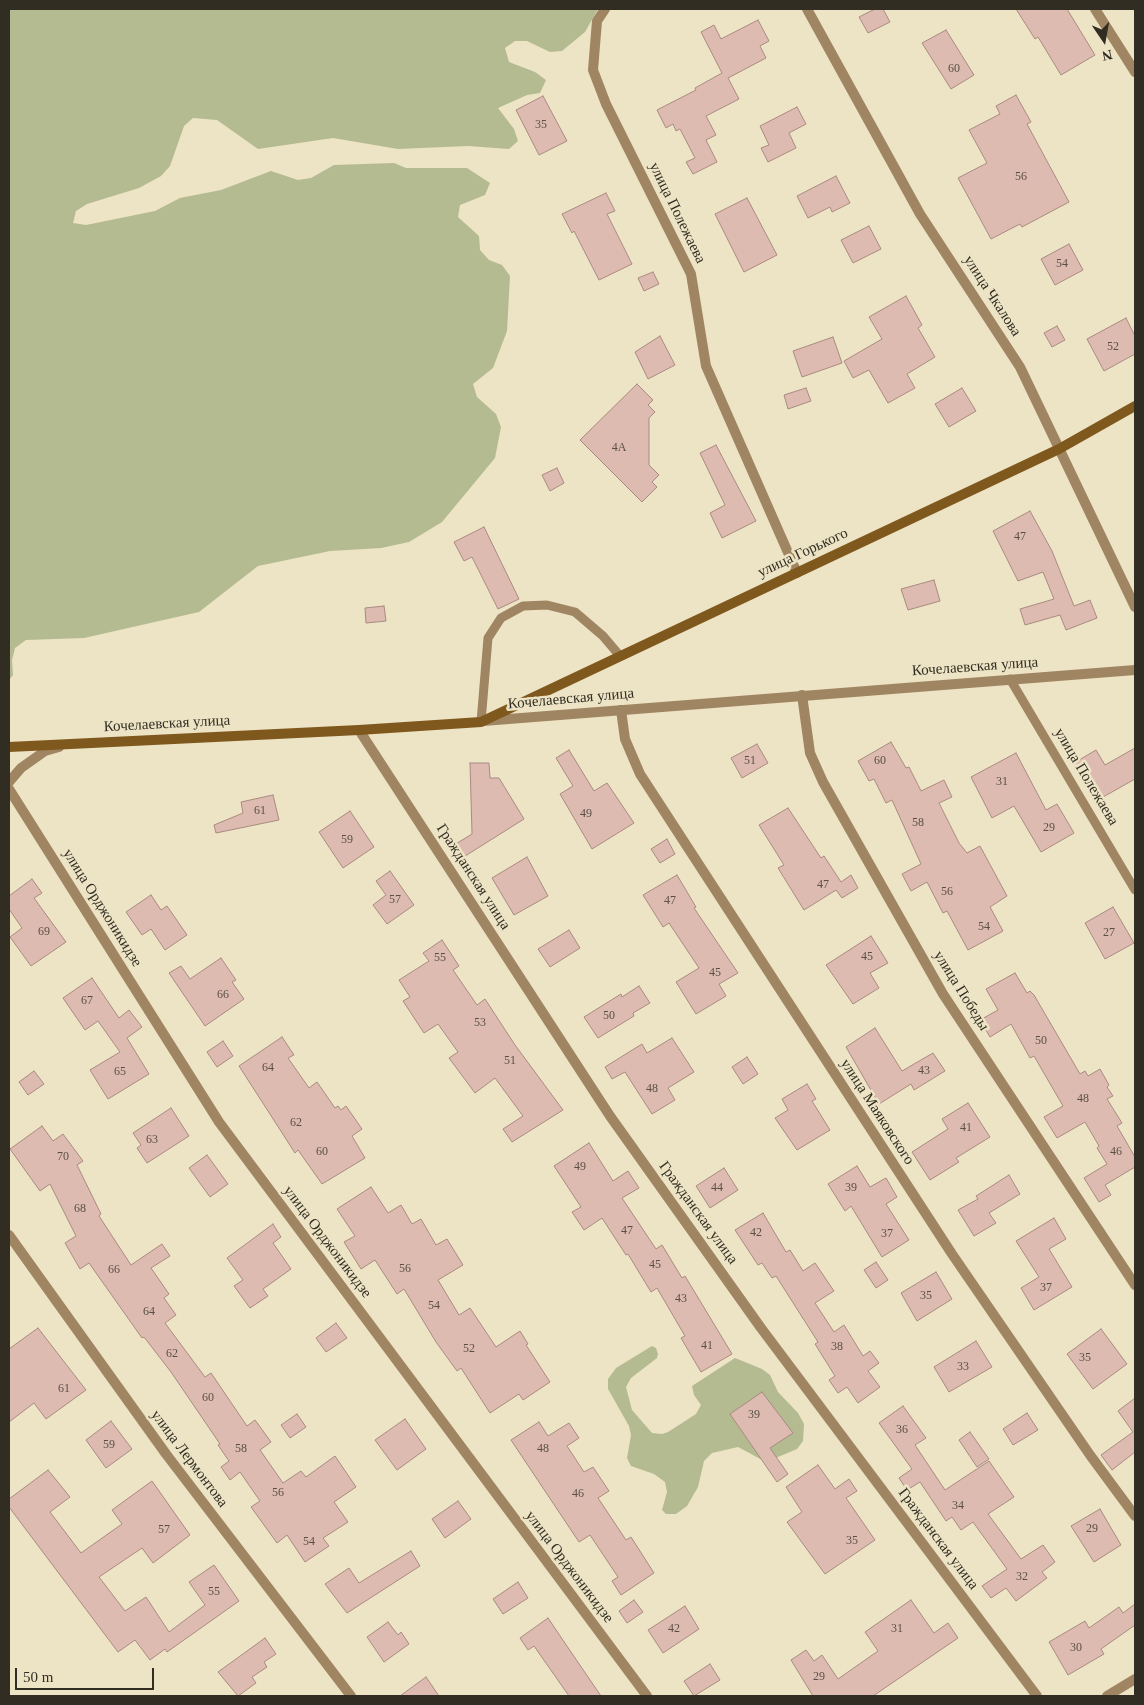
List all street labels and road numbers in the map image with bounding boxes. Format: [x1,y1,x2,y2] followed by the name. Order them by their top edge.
[645,159,709,267] street label: улица Полежаева
[959,252,1025,340] street label: улица Чкалова
[755,524,851,582] street label: улица Горького
[911,654,1039,680] street label: Кочелаевская улица
[507,685,635,713] street label: Кочелаевская улица
[103,712,231,736] street label: Кочелаевская улица
[1050,725,1122,829] street label: улица Полежаева
[432,821,514,933] street label: Гражданская улица
[58,846,146,970] street label: улица Орджоникидзе
[929,948,993,1034] street label: улица Победы
[836,1056,918,1168] street label: улица Маяковского
[655,1158,741,1268] street label: Гражданская улица
[279,1182,375,1302] street label: улица Орджоникидзе
[147,1407,231,1511] street label: улица Лермонтова
[894,1485,982,1593] street label: Гражданская улица
[521,1507,617,1627] street label: улица Орджоникидзе

